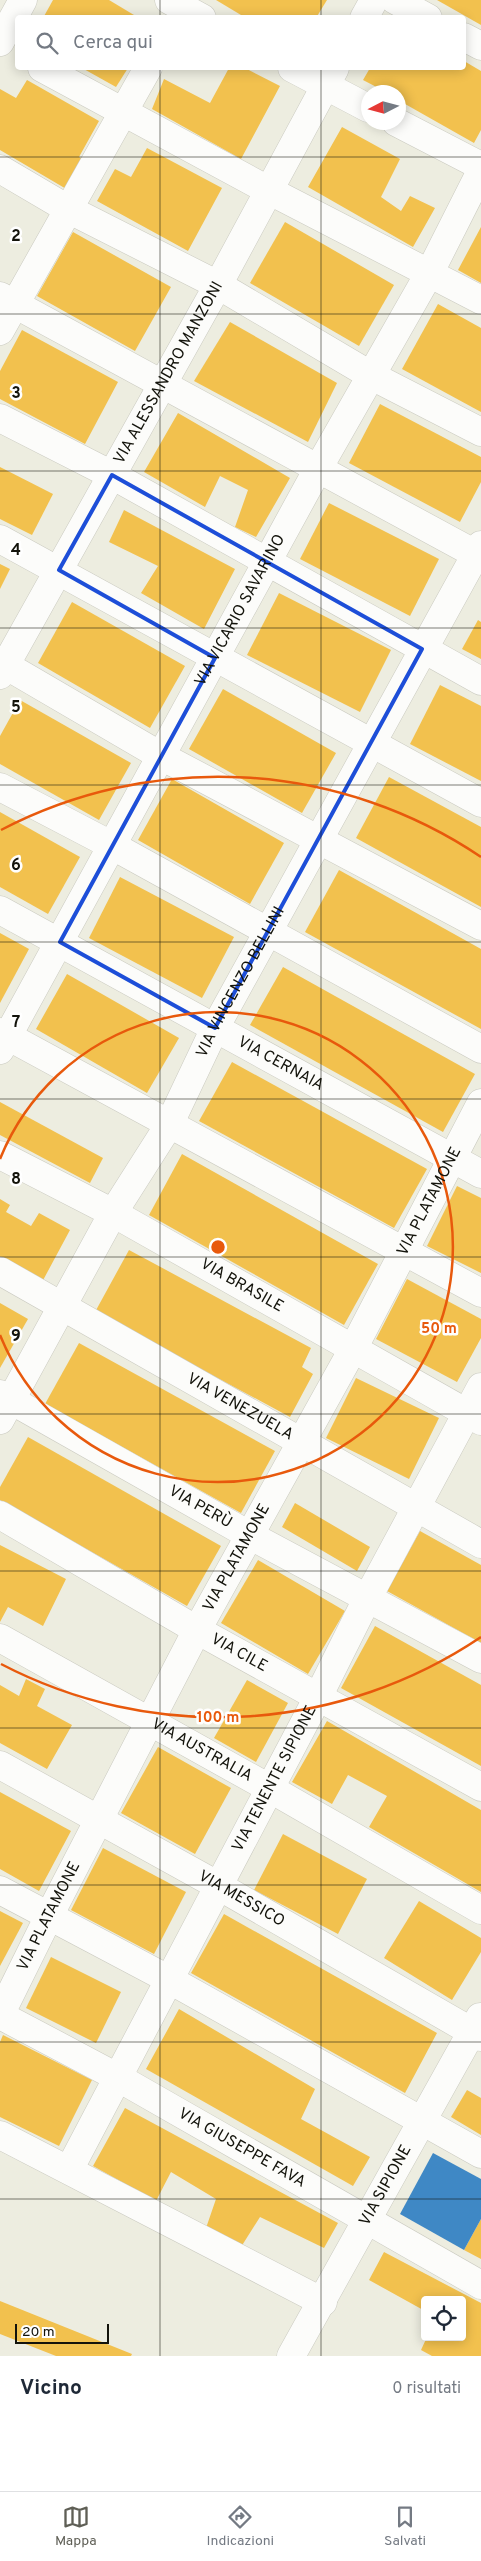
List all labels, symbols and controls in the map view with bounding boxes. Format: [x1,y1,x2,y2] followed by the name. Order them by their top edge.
[15,15,466,70] search box
[33,29,61,57] icon: search
[73,31,153,55] text: Cerca qui
[361,85,406,130] north arrow
[11,227,21,247] text: 2
[110,278,228,468] street label: VIA ALESSANDRO MANZONI
[11,384,21,404] text: 3
[191,531,290,690] street label: VIA VICARIO SAVARINO
[11,541,21,561] text: 4
[11,698,21,718] text: 5
[11,856,21,876] text: 6
[192,903,290,1061] street label: VIA VINCENZO BELLINI
[12,1013,20,1033] text: 7
[234,1032,327,1096] street label: VIA CERNAIA
[393,1144,466,1260] street label: VIA PLATAMONE
[11,1170,21,1190] text: 8
[209,1238,227,1256] centre of rings
[197,1254,287,1317] street label: VIA BRASILE
[421,1320,457,1339] text: 50 m
[11,1327,21,1347] text: 9
[183,1369,297,1445] street label: VIA VENEZUELA
[165,1481,236,1533] street label: VIA PERÙ
[199,1500,275,1615] street label: VIA PLATAMONE
[207,1629,271,1677] street label: VIA CILE
[228,1702,322,1855] street label: VIA TENENTE SIPIONE
[197,1709,239,1728] text: 100 m
[148,1714,256,1787] street label: VIA AUSTRALIA
[13,1858,85,1975] street label: VIA PLATAMONE
[195,1866,288,1932] street label: VIA MESSICO
[174,2104,309,2193] street label: VIA GIUSEPPE FAVA
[355,2142,417,2230] street label: VIA SIPIONE
[421,2296,466,2341] map controls
[421,2296,466,2341] button: locate
[15,2321,109,2344] scale bar
[22,2324,55,2341] text: 20 m
[20,2375,82,2402] text: Vicino
[392,2379,461,2399] text: 0 risultati
[55,2503,97,2550] tab: Mappa
[207,2503,274,2550] tab: Indicazioni
[384,2503,426,2550] tab: Salvati

